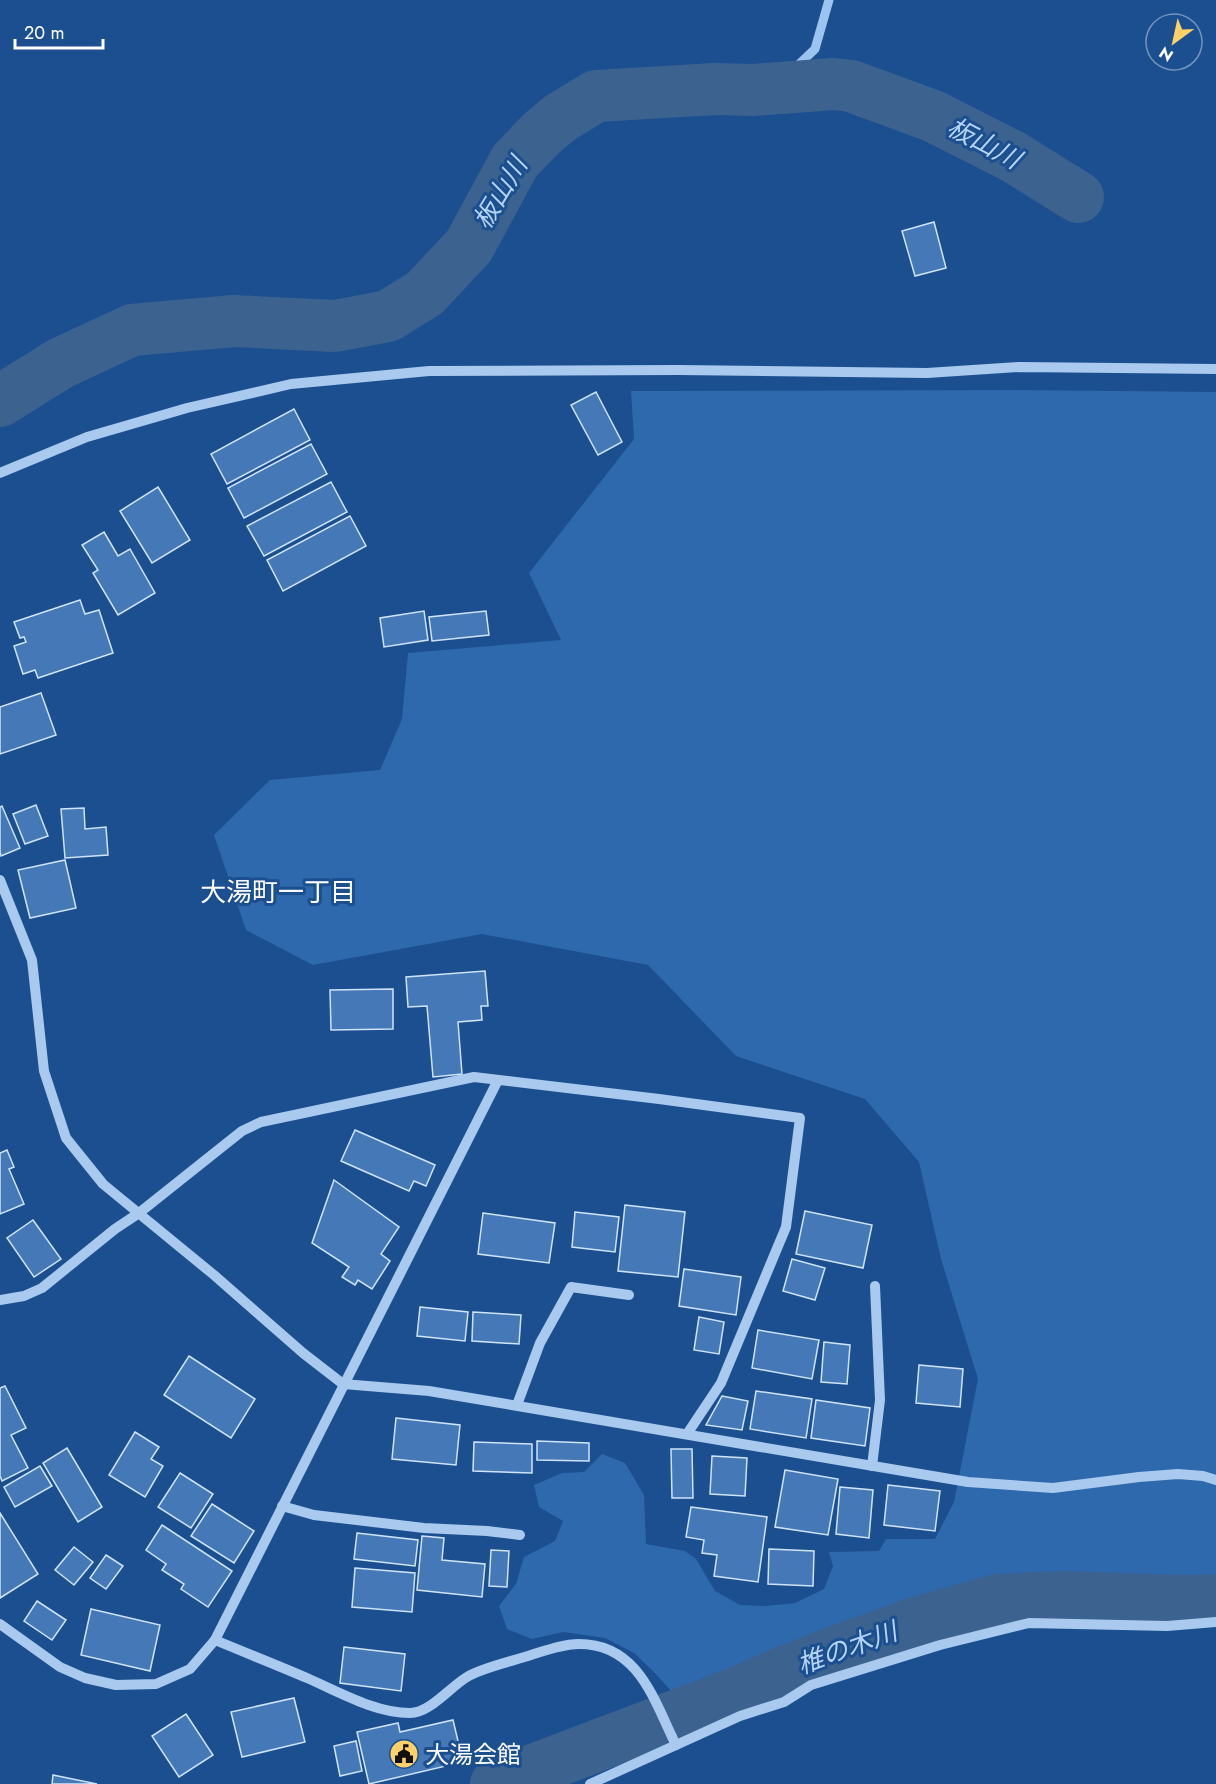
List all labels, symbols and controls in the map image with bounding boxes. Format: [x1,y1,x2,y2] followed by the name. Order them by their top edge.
[15,12,104,50] scale bar
[1144,12,1204,72] north arrow
[24,20,64,46] text: 20 m
[1155,41,1178,67] text: N
[941,108,1030,179] water label: 板山川
[464,147,538,236] water label: 板山川
[200,873,356,911] district label: 大湯町一丁目
[792,1611,905,1684] water label: 椎の木川
[425,1737,521,1772] place label: 大湯会館
[388,1738,420,1770] public building icon: 大湯会館

